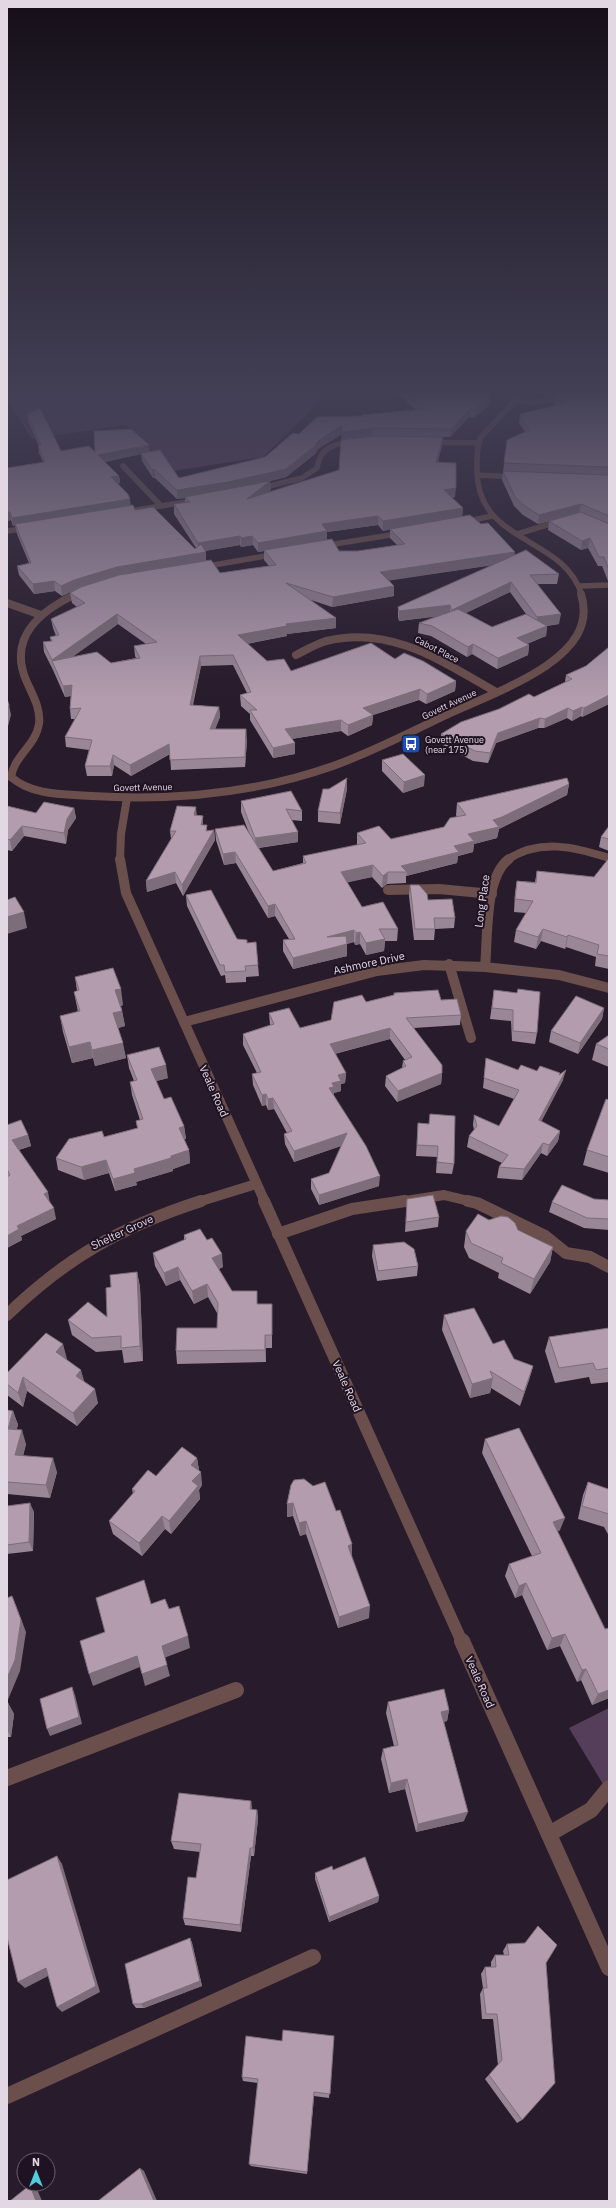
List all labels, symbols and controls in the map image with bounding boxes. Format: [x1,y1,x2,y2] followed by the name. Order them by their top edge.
[413,633,461,665] street label: Cabot Place
[420,687,478,721] street label: Govett Avenue
[400,733,422,755] bus stop icon: Govett Avenue (near 175)
[425,734,484,755] place label: Govett Avenue (near 175)
[113,781,173,793] street label: Govett Avenue
[471,874,493,928] street label: Long Place
[332,949,406,977] street label: Ashmore Drive
[196,1063,232,1119] street label: Veale Road
[89,1211,155,1253] street label: Shelter Grove
[329,1358,365,1414] street label: Veale Road
[462,1654,498,1710] street label: Veale Road
[16,2152,56,2192] north arrow
[32,2155,40,2169] text: N

